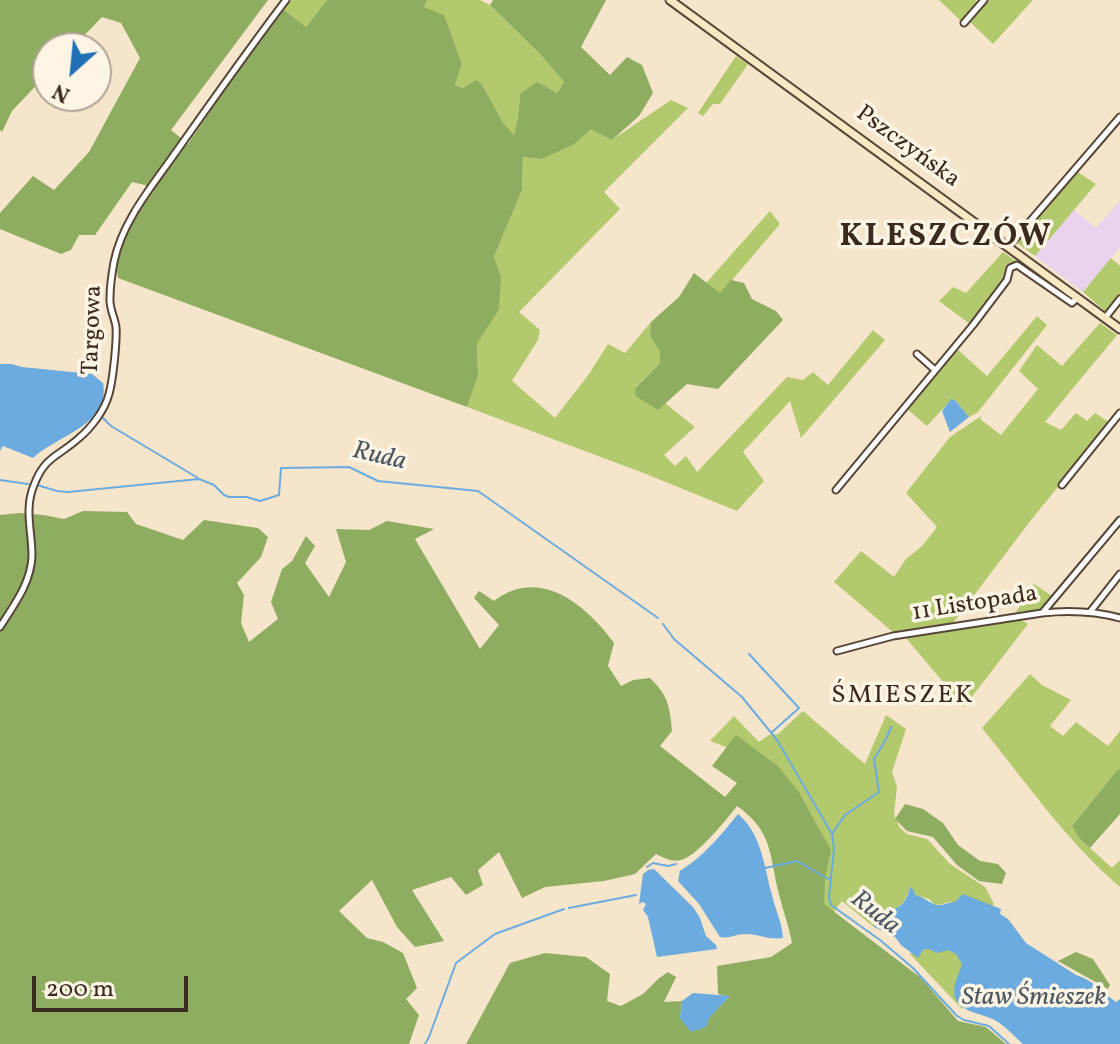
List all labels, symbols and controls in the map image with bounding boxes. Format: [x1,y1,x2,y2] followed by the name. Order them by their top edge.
[32,32,112,112] north arrow
[48,75,76,109] text: N
[849,101,965,195] street label: Pszczyńska
[840,220,1052,258] district label: KLESZCZÓW
[78,285,110,375] street label: Targowa
[349,437,409,479] water label: Ruda
[910,581,1040,629] street label: 11 Listopada
[831,681,975,713] district label: ŚMIESZEK
[843,885,905,943] water label: Ruda
[36,960,192,1010] scale bar
[46,973,114,1007] text: 200 m
[962,983,1106,1015] water label: Staw Śmieszek

